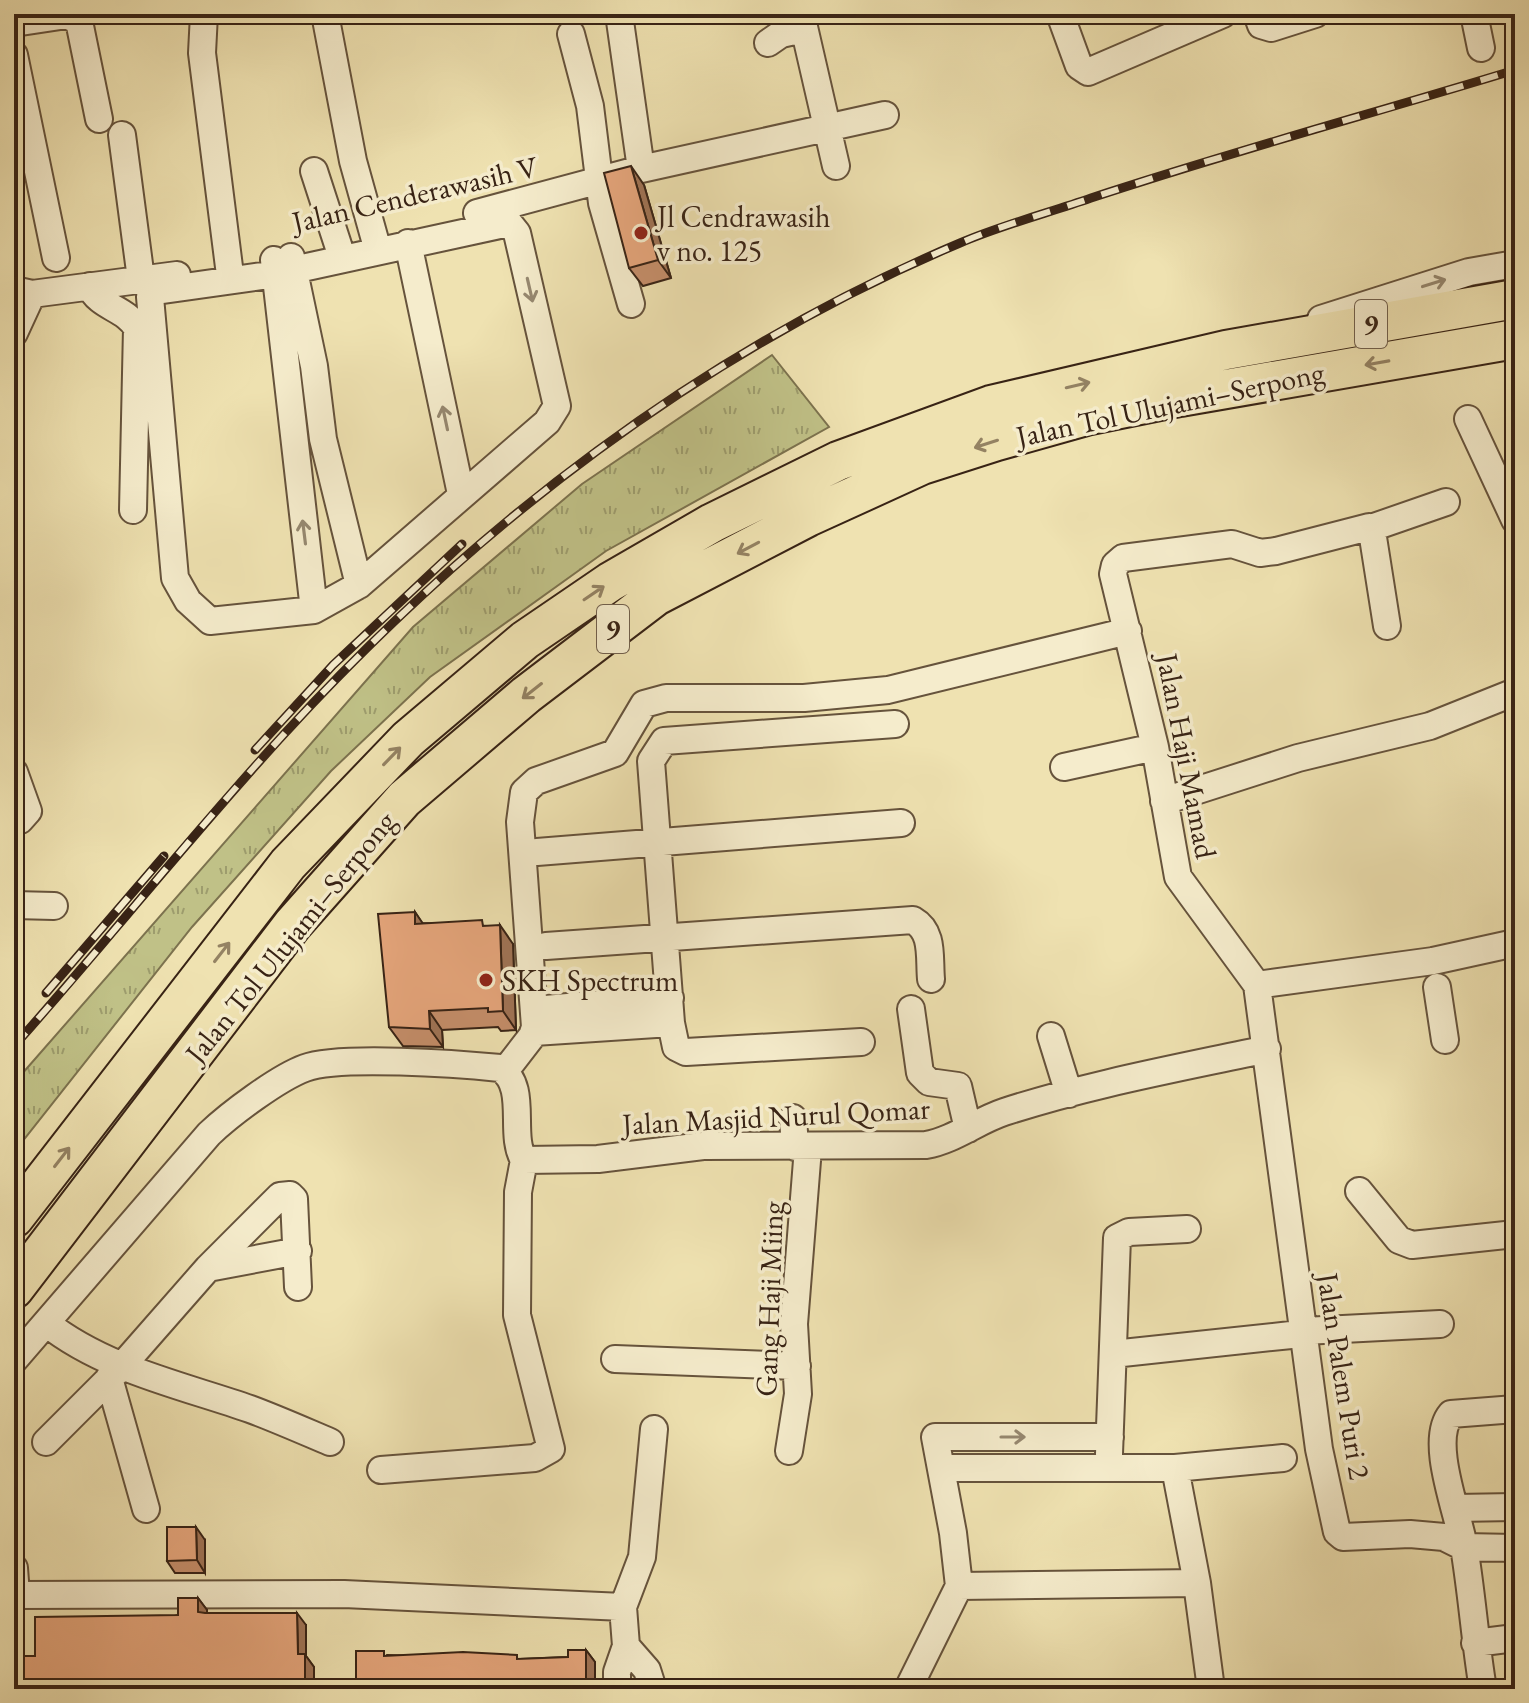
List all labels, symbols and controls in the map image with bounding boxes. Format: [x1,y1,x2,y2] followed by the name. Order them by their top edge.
[285,147,542,242] street label: Jalan Cenderawasih V
[654,197,830,270] place label: Jl Cendrawasih v no. 125
[632,224,650,242] marker: Jl Cendrawasih v no. 125
[1421,275,1446,289] one-way arrow
[524,277,539,303] one-way arrow
[1355,300,1387,348] road number: 9
[1010,352,1328,456] street label: Jalan Tol Ulujami–Serpong
[1365,356,1390,371] one-way arrow
[1065,376,1091,391] one-way arrow
[436,405,451,431] one-way arrow
[974,438,999,453] one-way arrow
[296,520,311,545] one-way arrow
[737,541,761,557] one-way arrow
[582,585,604,601] one-way arrow
[597,605,629,653] road number: 9
[1147,647,1226,863] street label: Jalan Haji Mamad
[522,682,543,699] one-way arrow
[382,747,401,766] one-way arrow
[174,802,404,1074] street label: Jalan Tol Ulujami–Serpong
[213,942,230,963] one-way arrow
[502,961,678,1000] place label: SKH Spectrum
[477,971,495,989] marker: SKH Spectrum
[618,1088,931,1144] street label: Jalan Masjid Nurul Qomar
[53,1147,71,1168] one-way arrow
[746,1200,792,1397] street label: Gang Haji Miing
[1308,1267,1380,1483] street label: Jalan Palem Puri 2
[999,1429,1026,1445] one-way arrow

